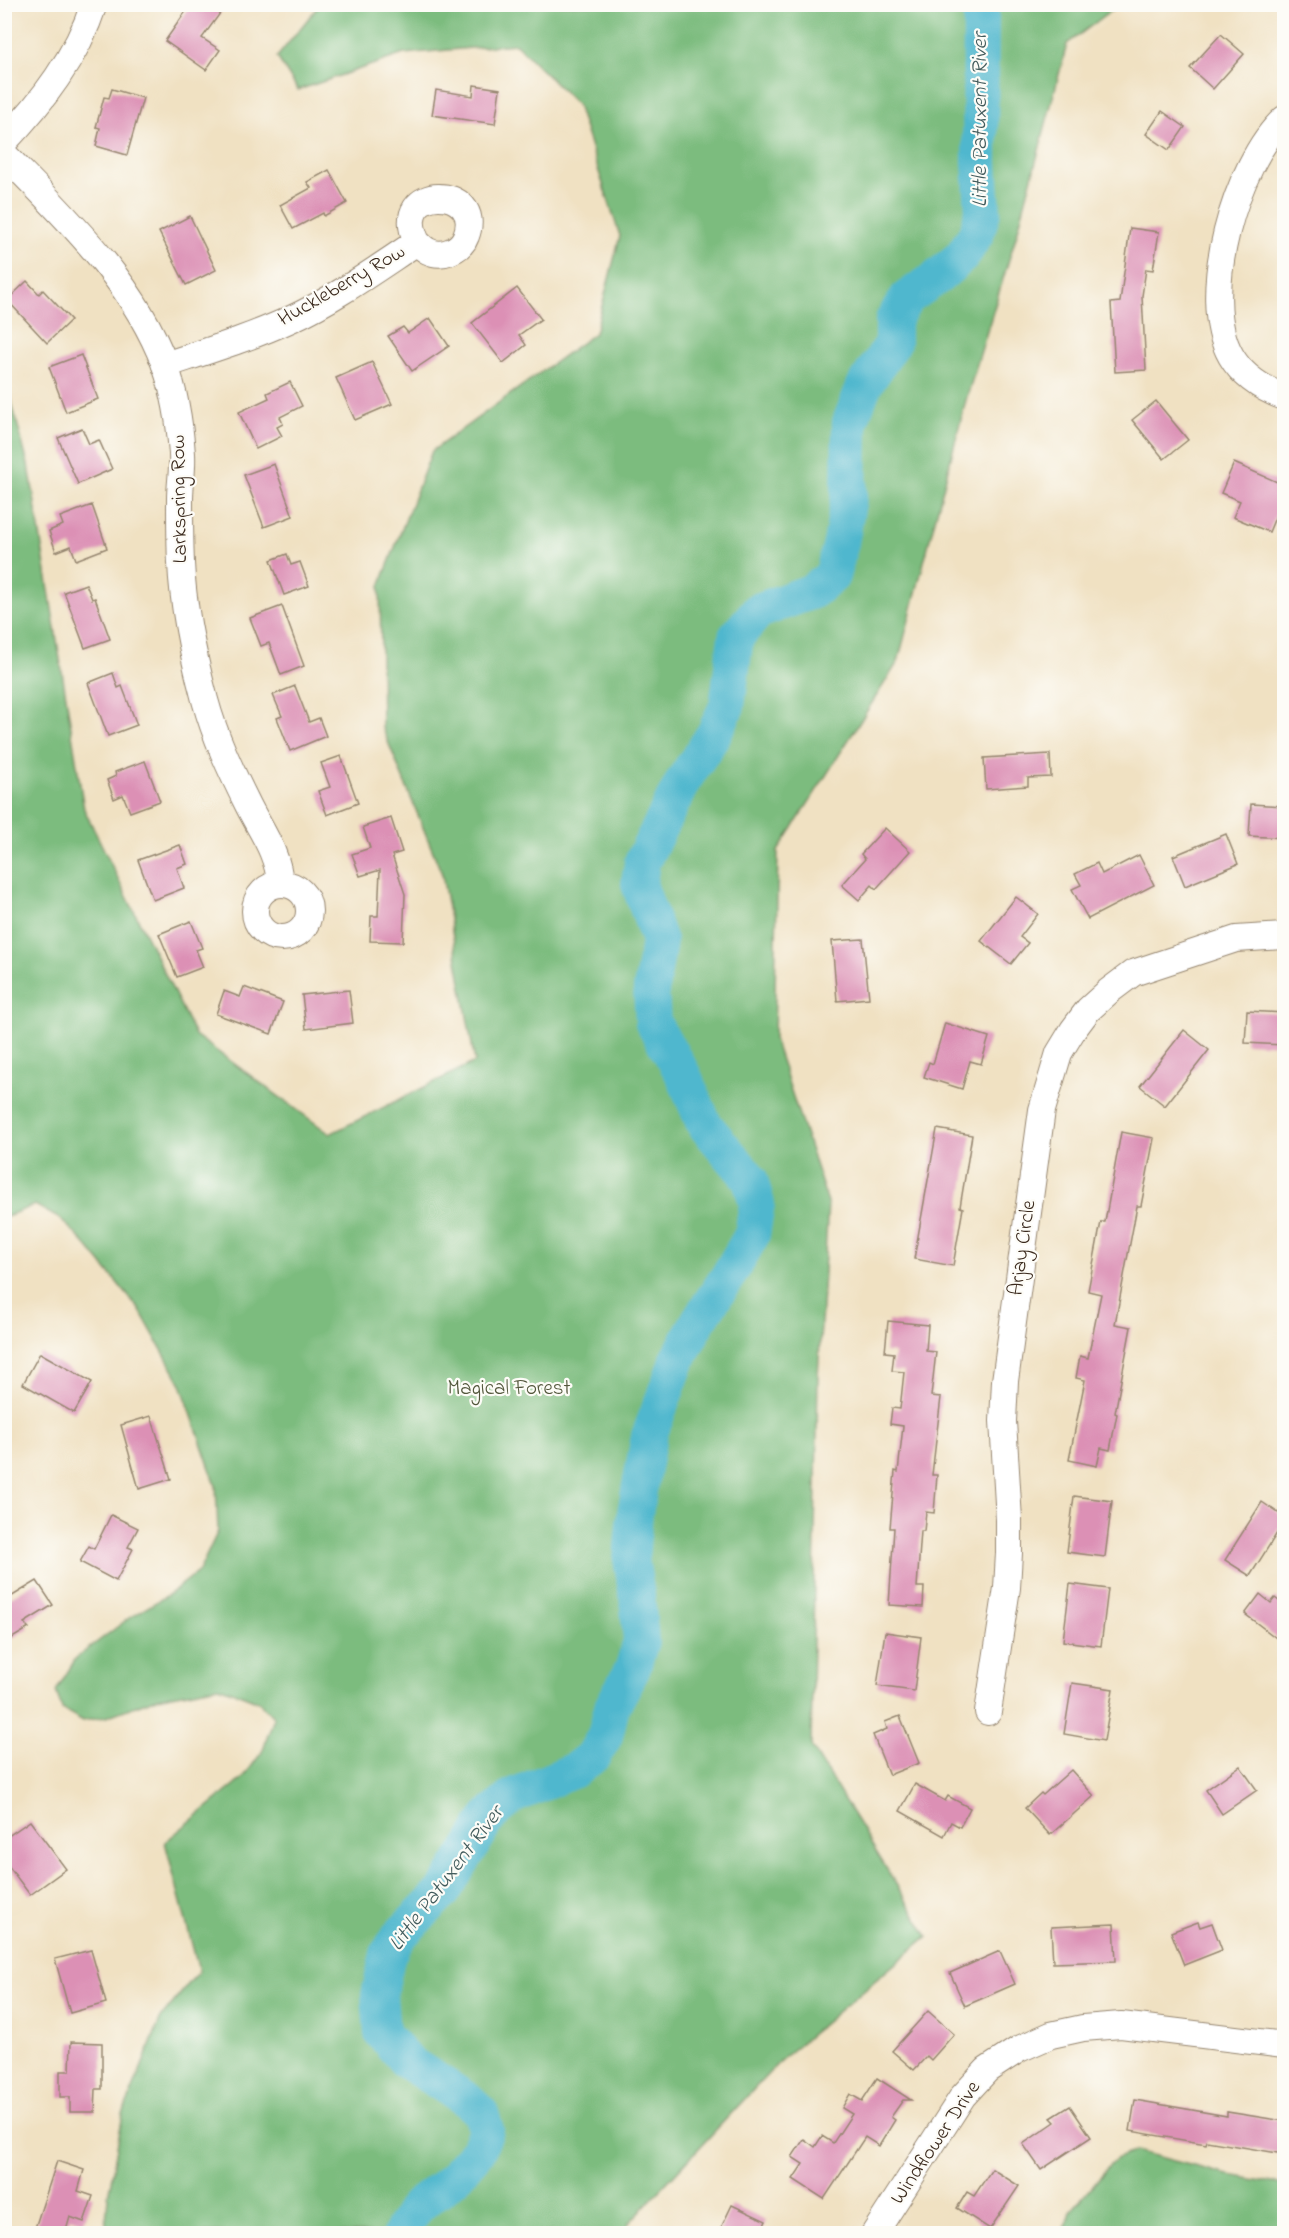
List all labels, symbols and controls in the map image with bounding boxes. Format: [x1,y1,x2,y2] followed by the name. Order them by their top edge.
[965,30,997,207] water label: Little Patuxent River
[273,237,412,336] street label: Huckleberry Row
[164,434,198,564] street label: Larkspring Row
[1001,1198,1047,1298] street label: Arjay Circle
[447,1374,571,1406] park label: Magical Forest
[382,1797,514,1958] water label: Little Patuxent River
[883,2075,989,2211] street label: Windflower Drive

